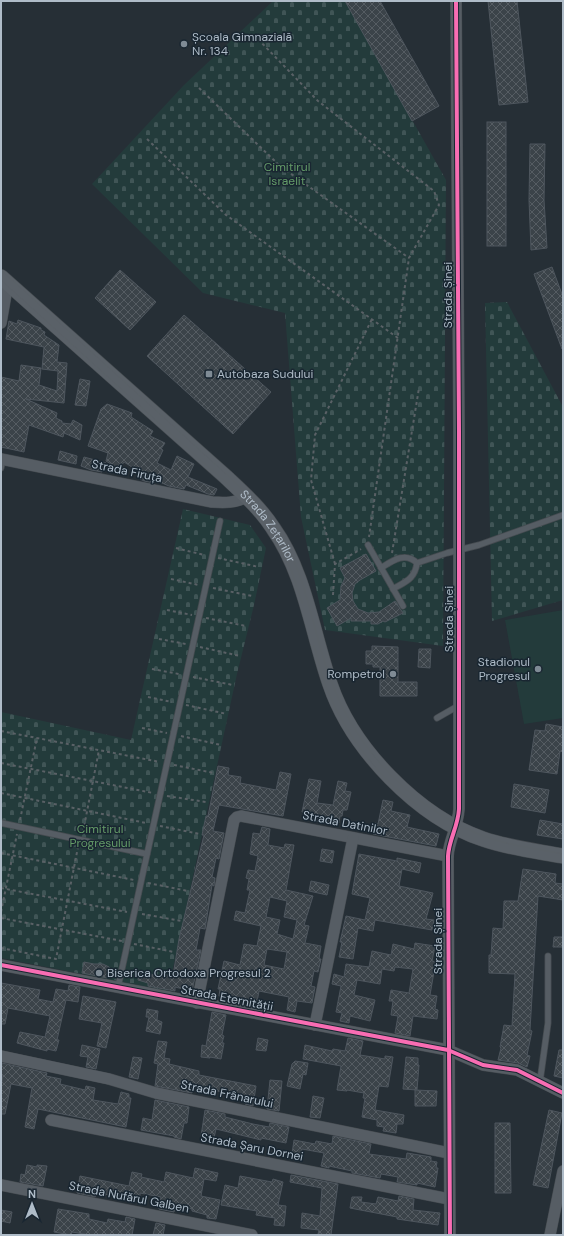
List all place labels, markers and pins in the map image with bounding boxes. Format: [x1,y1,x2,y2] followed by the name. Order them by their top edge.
[192,29,292,59] place label: Școala Gimnazială Nr. 134
[179,39,189,49] marker: Școala Gimnazială Nr. 134
[217,366,313,382] place label: Autobaza Sudului
[204,369,214,379] marker: Autobaza Sudului
[478,654,530,684] place label: Stadionul Progresul
[533,664,543,674] marker: Stadionul Progresul
[328,666,385,682] place label: Rompetrol
[388,669,398,679] marker: Rompetrol
[107,965,271,981] place label: Biserica Ortodoxa Progresul 2
[94,968,104,978] marker: Biserica Ortodoxa Progresul 2

